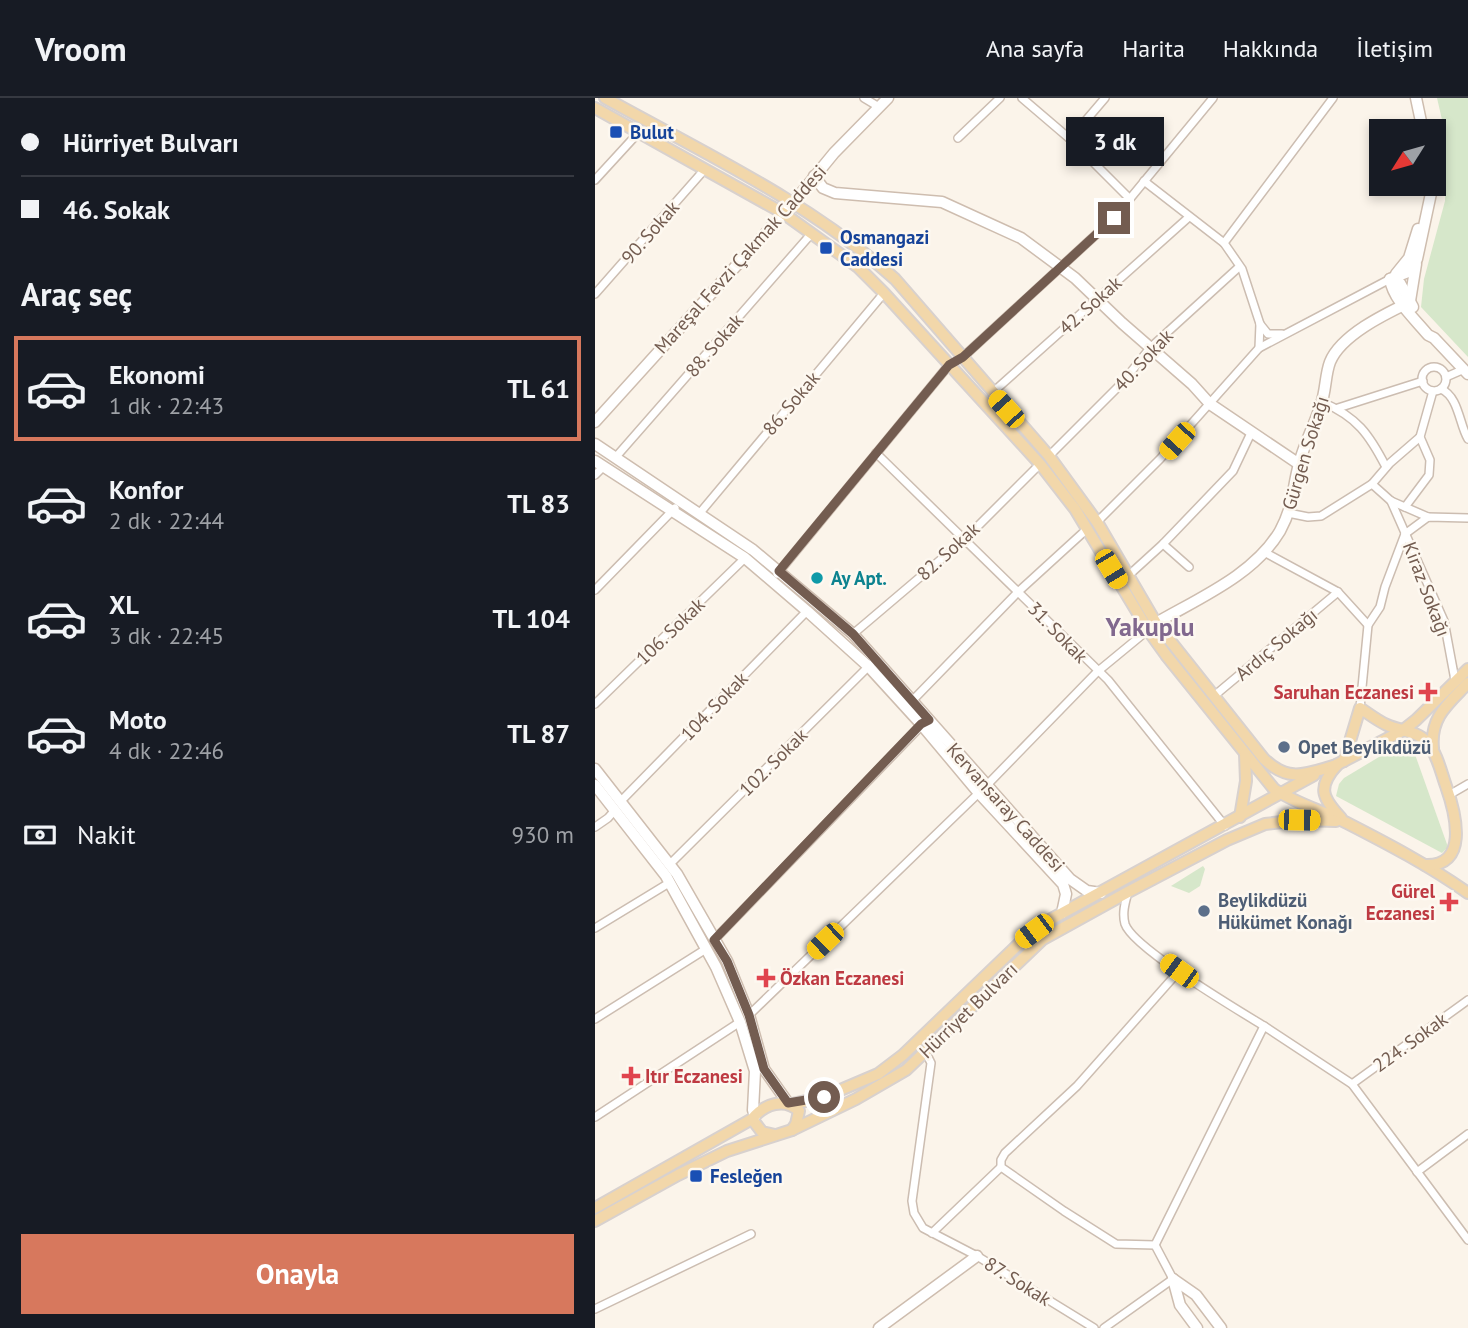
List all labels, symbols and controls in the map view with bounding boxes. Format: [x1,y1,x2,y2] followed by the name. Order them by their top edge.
[35,27,127,70] text: Vroom
[986,33,1084,64] text: Ana sayfa
[1122,33,1185,64] text: Harita
[1223,33,1318,64] text: Hakkında
[1356,33,1433,64] text: İletişim
[1065,116,1163,166] callout: 3 dk
[1369,119,1445,196] north arrow
[1369,119,1446,196] map controls
[630,120,674,144] place label: Bulut
[608,124,624,140] marker: Bulut
[63,126,239,159] text: Hürriyet Bulvarı
[1094,127,1136,156] text: 3 dk
[649,160,831,358] street label: Mareşal Fevzi Çakmak Caddesi
[63,193,170,226] text: 46. Sokak
[616,195,684,269] street label: 90. Sokak
[1098,202,1130,234] route end
[840,225,929,271] place label: Osmangazi Caddesi
[818,240,834,256] marker: Osmangazi Caddesi
[1054,271,1126,339] street label: 42. Sokak
[21,273,132,315] text: Araç seç
[680,308,748,382] street label: 88. Sokak
[1108,324,1178,396] street label: 40. Sokak
[25,357,88,420] icon: car
[109,358,205,391] text: Ekonomi
[757,366,825,440] street label: 86. Sokak
[507,372,570,405] text: TL 61
[985,386,1028,432] car
[109,391,224,420] text: 1 dk · 22:43
[1276,393,1334,513] street label: Gürgen Sokağı
[1156,418,1199,464] car
[25,472,88,535] icon: car
[109,473,183,506] text: Konfor
[507,487,570,520] text: TL 83
[109,506,224,535] text: 2 dk · 22:44
[912,517,984,585] street label: 82. Sokak
[1398,538,1456,640] street label: Kiraz Sokağı
[1092,546,1131,592] car
[831,566,887,590] place label: Ay Apt.
[809,570,825,586] marker: Ay Apt.
[25,587,88,650] icon: car
[109,588,139,621] text: XL
[631,592,709,670] street label: 106. Sokak
[1023,596,1093,668] street label: 31. Sokak
[492,602,570,635] text: TL 104
[1230,603,1322,685] street label: Ardıç Sokağı
[1105,610,1194,643] district label: Yakuplu
[109,621,224,650] text: 3 dk · 22:45
[675,667,753,745] street label: 104. Sokak
[1273,680,1414,704] place label: Saruhan Eczanesi
[1420,684,1436,700] marker: Saruhan Eczanesi
[25,702,88,765] icon: car
[109,703,167,736] text: Moto
[507,717,570,750] text: TL 87
[734,723,812,801] street label: 102. Sokak
[1298,735,1431,759] place label: Opet Beylikdüzü
[109,736,224,765] text: 4 dk · 22:46
[942,737,1070,877] street label: Kervansaray Caddesi
[1276,739,1292,755] marker: Opet Beylikdüzü
[1278,809,1321,831] car
[21,816,59,854] icon: cash
[77,818,136,851] text: Nakit
[512,820,574,849] text: 930 m
[1366,879,1435,925] place label: Gürel Eczanesi
[1218,888,1353,934] place label: Beylikdüzü Hükümet Konağı
[1441,894,1457,910] marker: Gürel Eczanesi
[1196,903,1212,919] marker: Beylikdüzü Hükümet Konağı
[1011,910,1058,952] car
[803,919,848,963] car
[1156,950,1203,992] car
[914,957,1022,1063] street label: Hürriyet Bulvarı
[780,966,904,990] place label: Özkan Eczanesi
[758,970,774,986] marker: Özkan Eczanesi
[1368,1007,1452,1077] street label: 224. Sokak
[645,1064,743,1088] place label: Itır Eczanesi
[623,1068,639,1084] marker: Itır Eczanesi
[808,1081,840,1113] route start
[710,1164,783,1188] place label: Fesleğen
[688,1168,704,1184] marker: Fesleğen
[21,1234,574,1314] button: Onayla
[980,1251,1056,1311] street label: 87. Sokak

